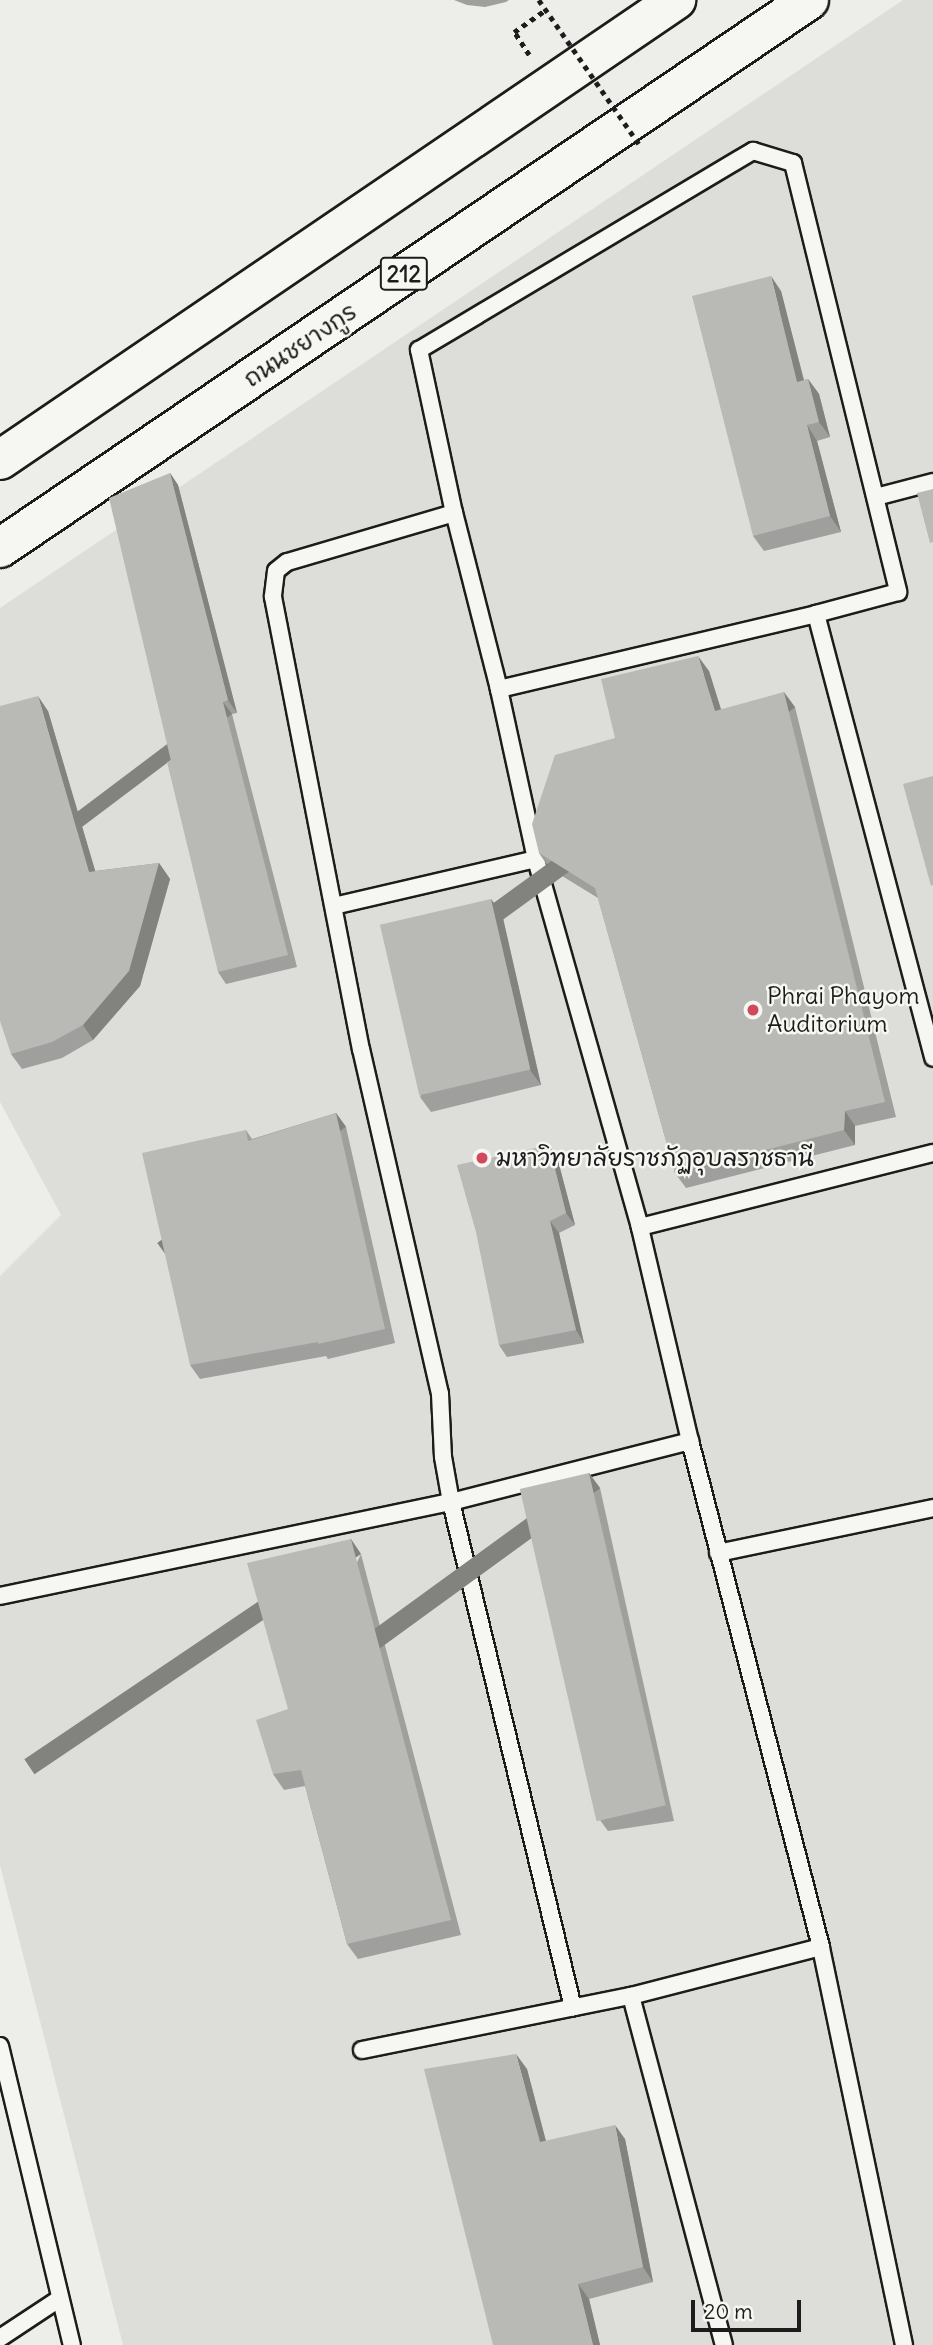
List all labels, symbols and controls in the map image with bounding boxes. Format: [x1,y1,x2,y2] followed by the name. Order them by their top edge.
[380,255,428,294] road number: 212
[238,297,362,393] street label: ถนนชยางกูร
[767,982,920,1038] place label: Phrai Phayom Auditorium
[745,1002,761,1018] marker: Phrai Phayom Auditorium
[496,1144,814,1172] place label: มหาวิทยาลัยราชภัฏอุบลราชธานี
[474,1150,490,1166] marker: มหาวิทยาลัยราชภัฏอุบลราชธานี
[695,2286,805,2330] scale bar
[704,2298,753,2325] text: 20 m

